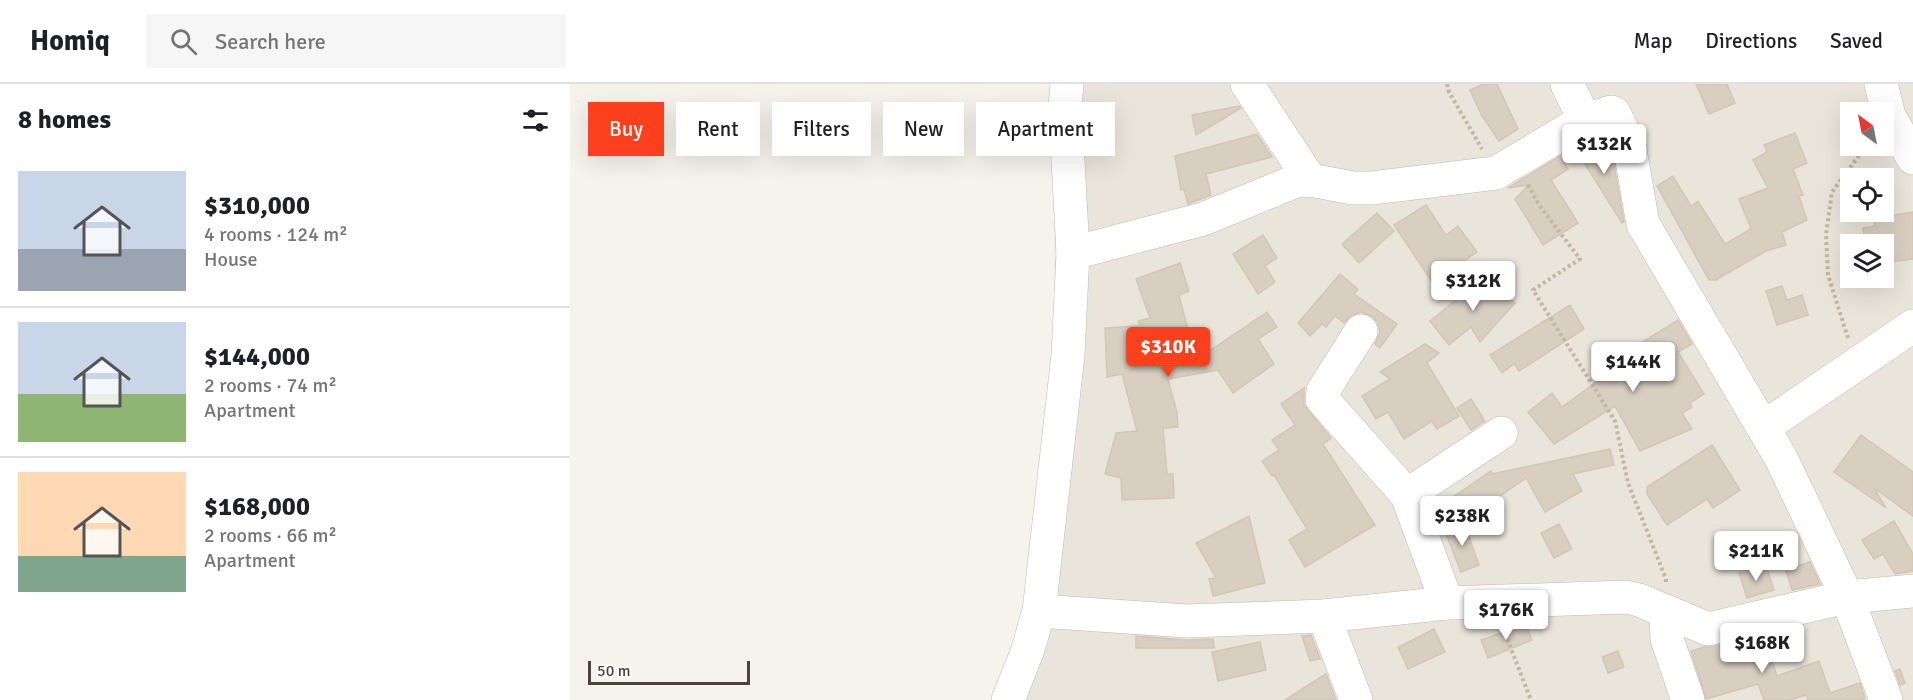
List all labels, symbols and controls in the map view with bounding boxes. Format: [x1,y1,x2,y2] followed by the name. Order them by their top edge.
[146,14,566,68] search box
[30,24,110,58] text: Homiq
[167,25,200,58] icon: search
[215,28,326,55] text: Search here
[1634,28,1672,54] text: Map
[1705,28,1797,54] text: Directions
[1830,28,1883,54] text: Saved
[588,102,664,156] chip: Buy
[676,102,760,156] chip: Rent
[772,102,871,156] chip: Filters
[883,102,964,156] chip: New
[976,102,1115,156] chip: Apartment
[1840,102,1894,156] north arrow
[1840,102,1894,288] map controls
[18,104,111,136] text: 8 homes
[519,104,552,137] icon: filters
[1562,124,1646,175] pin: $132K
[1576,131,1632,156] text: $132K
[1840,168,1894,222] button: locate
[204,190,310,222] text: $310,000
[66,195,138,267] icon: home
[204,222,348,247] text: 4 rooms · 124 m²
[1840,234,1894,288] button: layers
[204,247,258,272] text: House
[1431,261,1515,312] pin: $312K
[1445,268,1501,293] text: $312K
[1126,327,1210,378] pin: $310K
[1140,334,1196,359] text: $310K
[204,341,310,373] text: $144,000
[1591,342,1675,393] pin: $144K
[66,346,138,418] icon: home
[1605,349,1661,374] text: $144K
[204,373,337,398] text: 2 rooms · 74 m²
[204,398,296,423] text: Apartment
[204,491,310,523] text: $168,000
[66,496,138,568] icon: home
[1420,496,1504,547] pin: $238K
[1434,503,1490,528] text: $238K
[204,523,337,548] text: 2 rooms · 66 m²
[1714,531,1798,582] pin: $211K
[1728,538,1784,563] text: $211K
[204,548,296,573] text: Apartment
[1464,590,1548,641] pin: $176K
[1478,597,1534,622] text: $176K
[1720,623,1804,674] pin: $168K
[1734,630,1790,655] text: $168K
[588,658,750,686] scale bar
[597,661,631,681] text: 50 m

